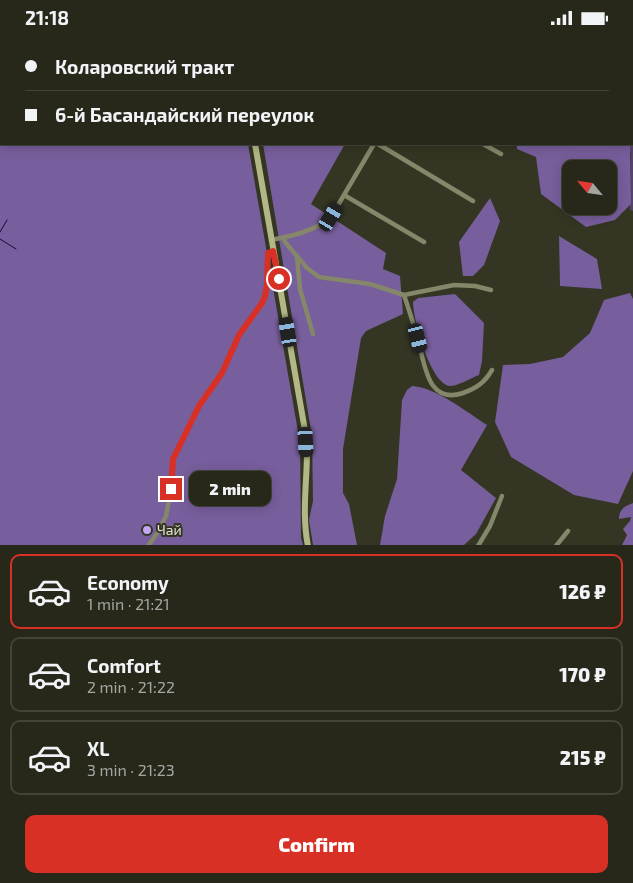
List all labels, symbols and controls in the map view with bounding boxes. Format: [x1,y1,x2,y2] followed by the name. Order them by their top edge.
[25,6,69,29] text: 21:18
[55,55,234,78] text: Коларовский тракт
[55,103,314,126] text: 6-й Басандайский переулок
[562,160,618,215] north arrow
[562,160,617,215] map controls
[316,200,345,234] car
[268,268,290,290] route start
[278,316,297,348] car
[407,322,428,354] car
[297,427,314,457] car
[188,471,271,507] callout: 2 min
[160,478,182,500] route end
[209,479,251,498] text: 2 min
[157,521,182,538] place label: Чай
[141,524,153,536] marker: Чай
[27,569,72,614] icon: car
[87,571,169,594] text: Economy
[559,580,606,603] text: 126 ₽
[87,594,170,613] text: 1 min · 21:21
[27,652,72,697] icon: car
[87,654,161,677] text: Comfort
[559,663,606,686] text: 170 ₽
[87,677,175,696] text: 2 min · 21:22
[27,735,72,780] icon: car
[87,737,109,760] text: XL
[560,746,606,769] text: 215 ₽
[87,760,175,779] text: 3 min · 21:23
[25,815,608,873] button: Confirm

